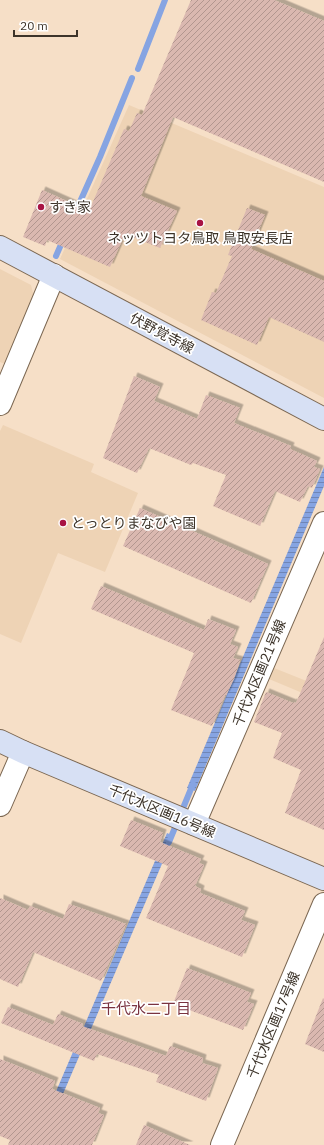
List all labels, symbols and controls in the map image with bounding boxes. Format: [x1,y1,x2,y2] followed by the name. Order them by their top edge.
[14,12,77,38] scale bar
[20,18,48,33] text: 20 m
[49,198,91,216] place label: すき家
[36,202,46,212] marker: すき家
[195,218,205,228] marker: ネッツトヨタ鳥取 鳥取安長店
[107,229,293,247] place label: ネッツトヨタ鳥取 鳥取安長店
[127,309,197,357] street label: 伏野覚寺線
[71,514,197,532] place label: とっとりまなびや園
[58,518,68,528] marker: とっとりまなびや園
[228,617,290,729] street label: 千代水区画21号線
[106,780,218,842] street label: 千代水区画16号線
[242,969,304,1081] street label: 千代水区画17号線
[101,999,191,1018] district label: 千代水二丁目

